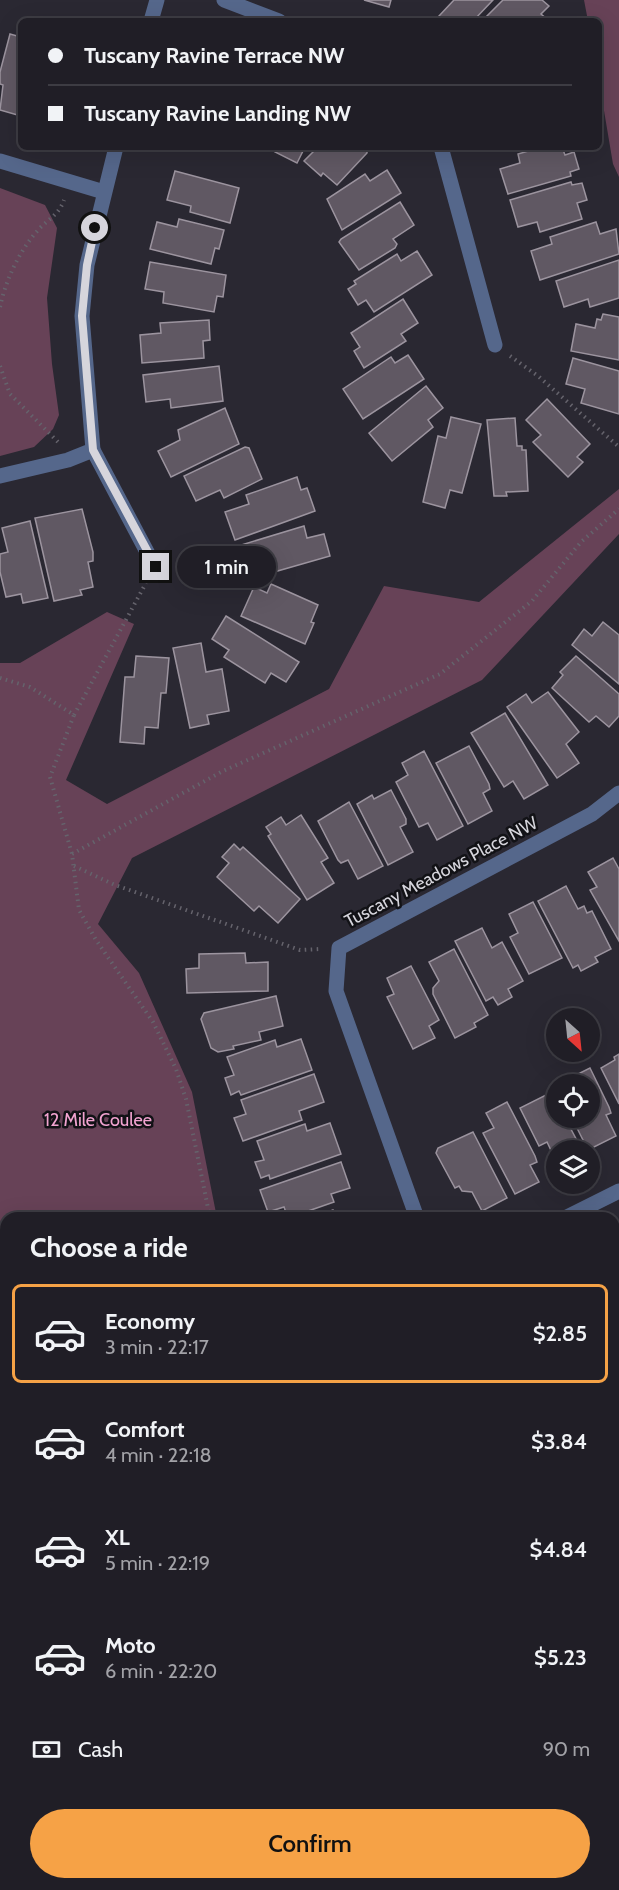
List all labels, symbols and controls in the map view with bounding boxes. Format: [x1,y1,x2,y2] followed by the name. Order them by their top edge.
[84,42,344,69] text: Tuscany Ravine Terrace NW
[84,100,351,127] text: Tuscany Ravine Landing NW
[81,214,108,241] route start
[177,546,276,588] callout: 1 min
[142,553,169,580] route end
[204,555,249,579] text: 1 min
[341,812,541,932] street label: Tuscany Meadows Place NW
[546,1008,600,1062] north arrow
[546,1008,600,1194] map controls
[546,1074,600,1128] button: locate
[44,1109,152,1131] park label: 12 Mile Coulee
[546,1140,600,1194] button: layers
[30,1231,188,1264] text: Choose a ride
[33,1307,87,1361] icon: car
[105,1308,195,1335] text: Economy
[533,1320,587,1347] text: $2.85
[105,1335,209,1359] text: 3 min · 22:17
[33,1415,87,1469] icon: car
[105,1416,184,1443] text: Comfort
[531,1428,587,1455] text: $3.84
[105,1443,212,1467] text: 4 min · 22:18
[33,1523,87,1577] icon: car
[105,1524,130,1551] text: XL
[530,1536,587,1563] text: $4.84
[105,1551,210,1575] text: 5 min · 22:19
[33,1631,87,1685] icon: car
[105,1632,156,1659] text: Moto
[534,1644,587,1671] text: $5.23
[105,1659,217,1683] text: 6 min · 22:20
[30,1733,63,1766] icon: cash
[78,1736,123,1763] text: Cash
[543,1737,590,1761] text: 90 m
[30,1809,590,1878] button: Confirm

